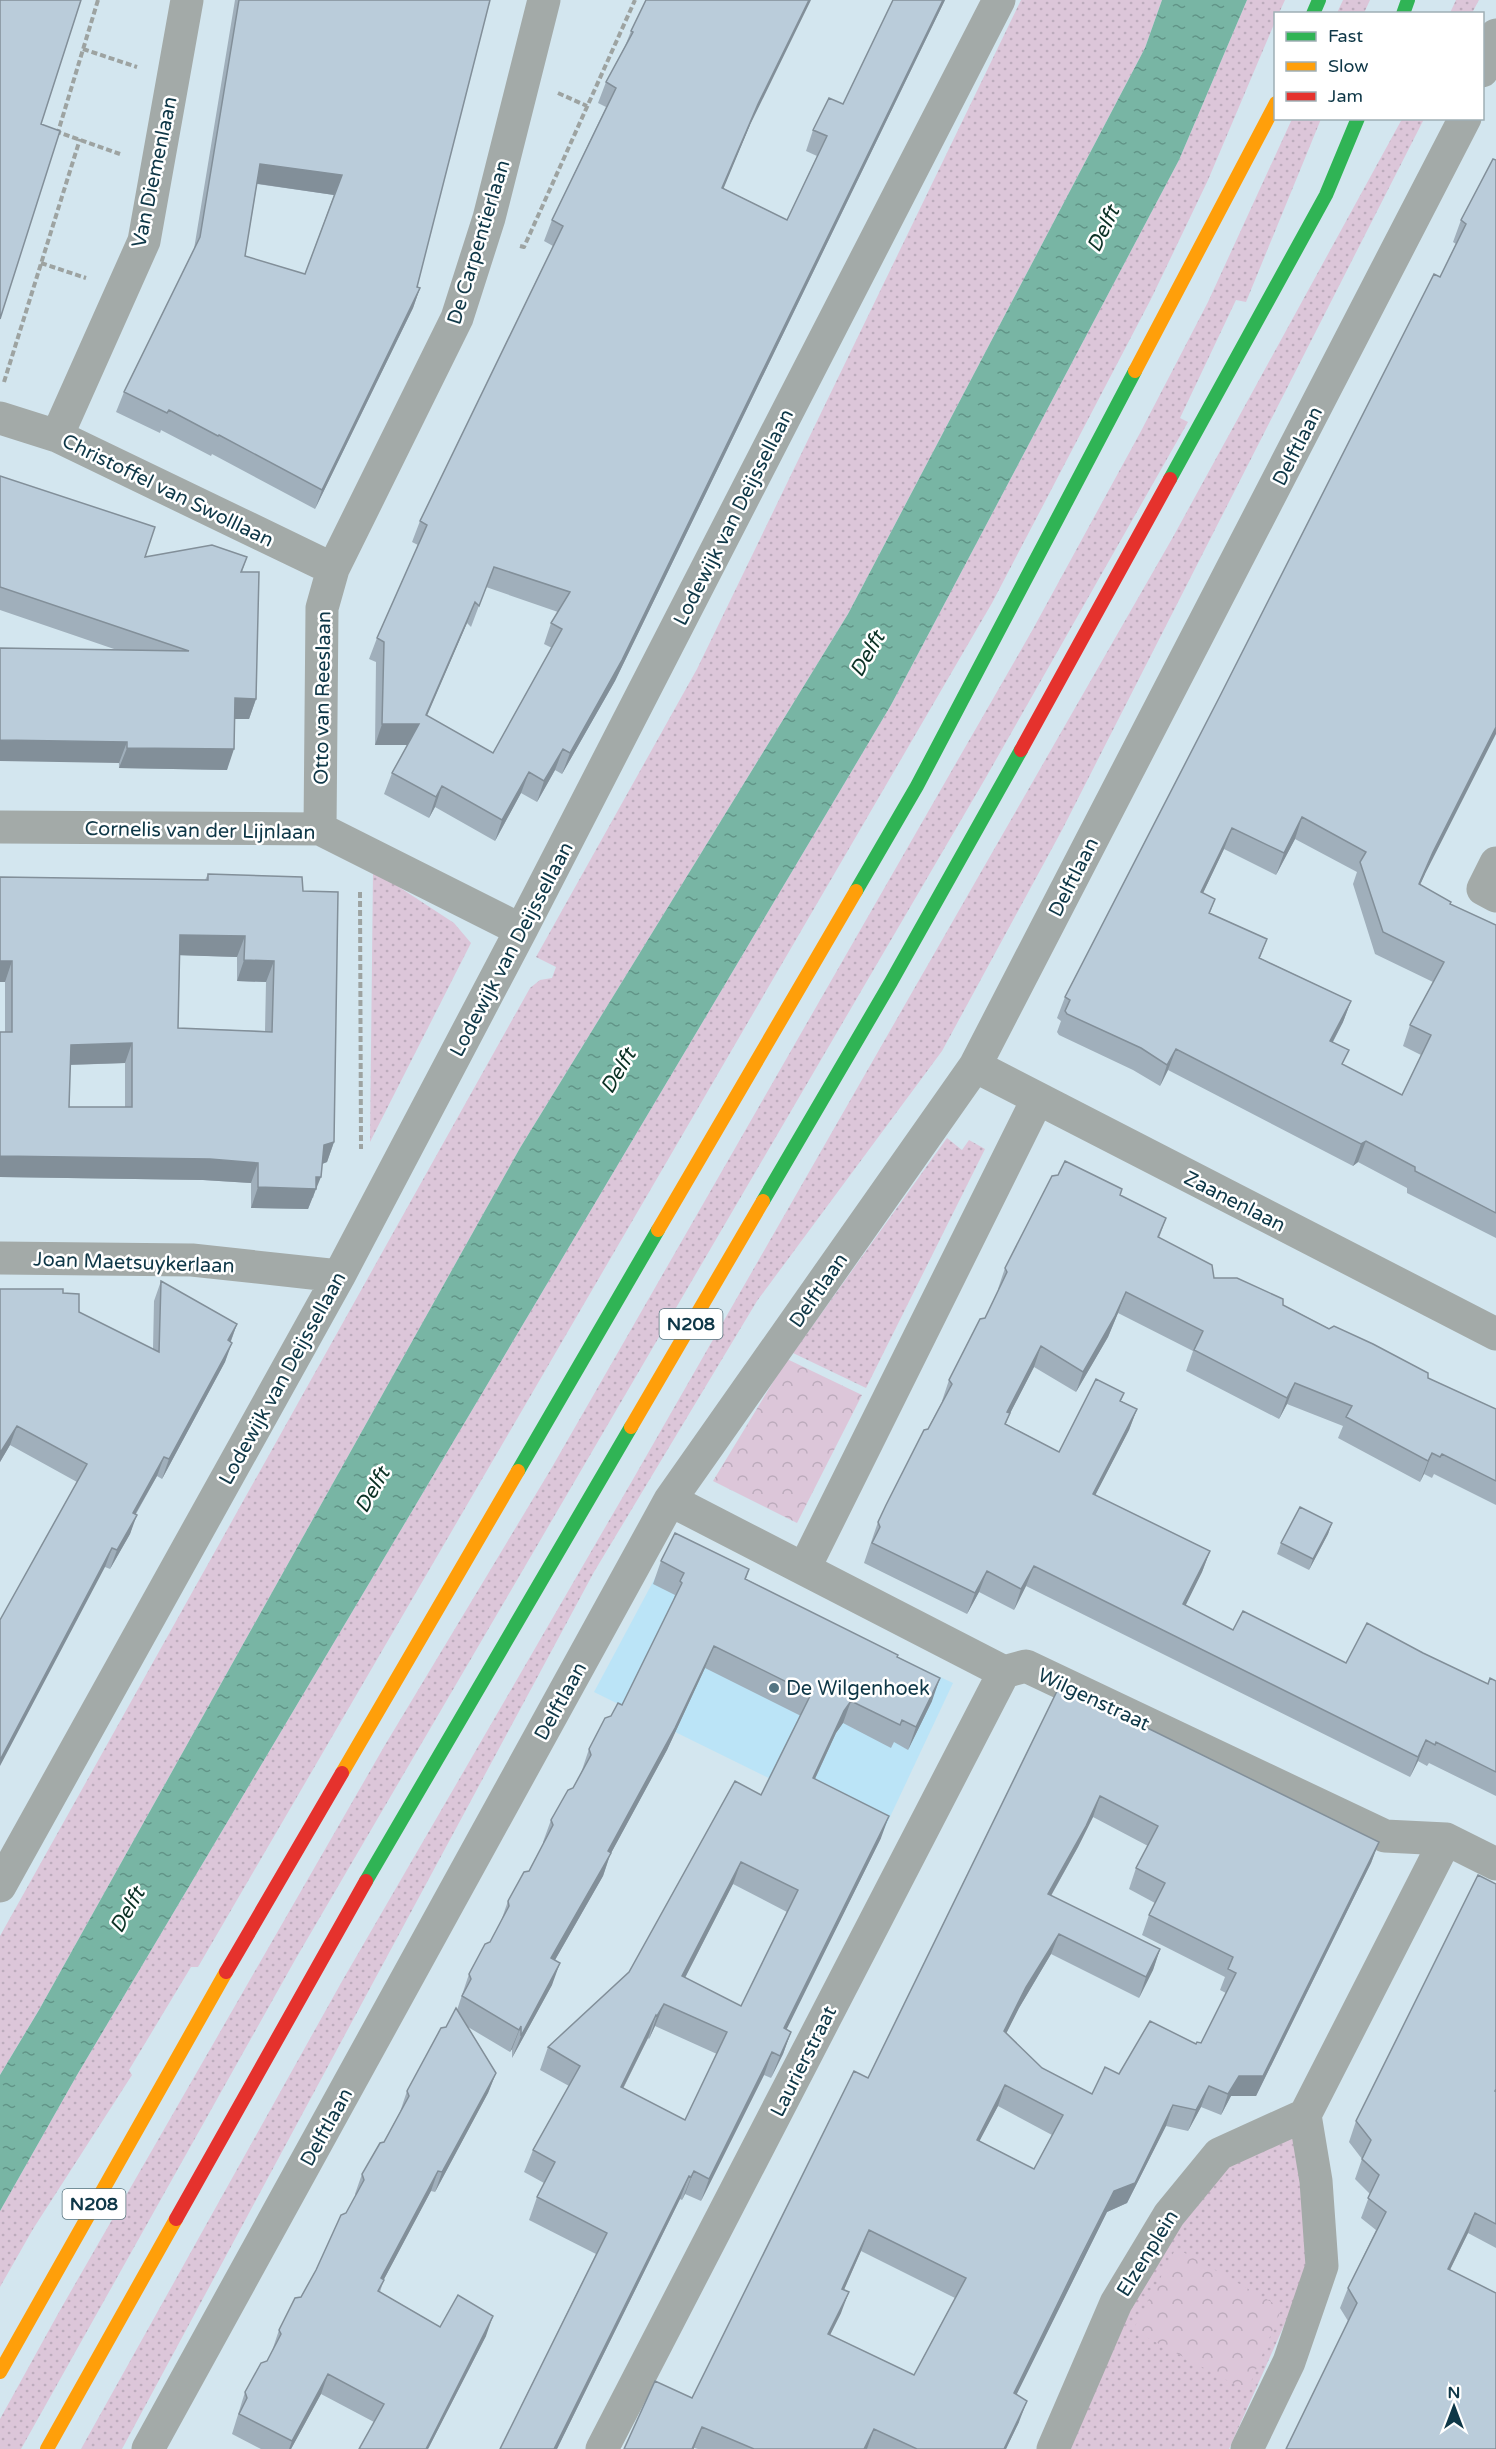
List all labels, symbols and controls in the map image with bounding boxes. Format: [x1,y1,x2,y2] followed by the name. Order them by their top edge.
[1274,12,1484,120] legend
[1328,25,1363,47] text: Fast
[1328,55,1369,77] text: Slow
[1328,85,1363,107] text: Jam
[127,94,183,250] street label: Van Diemenlaan
[442,157,515,328] street label: De Carpentierlaan
[1082,200,1126,256] water label: Delft
[1268,403,1328,490] street label: Delftlaan
[669,405,799,630] street label: Lodewijk van Deijssellaan
[58,429,277,553] street label: Christoffel van Swolllaan
[309,611,337,785] street label: Otto van Reeslaan
[845,625,891,681] water label: Delft
[84,817,316,845] street label: Cornelis van der Lijnlaan
[1044,834,1104,921] street label: Delftlaan
[445,838,579,1061] street label: Lodewijk van Deijssellaan
[595,1042,643,1098] water label: Delft
[1180,1166,1289,1238] street label: Zaanenlaan
[33,1247,235,1279] street label: Joan Maetsuykerlaan
[784,1249,853,1333] street label: Delftlaan
[214,1268,351,1489] street label: Lodewijk van Deijssellaan
[660,1309,722,1339] road number: N208
[350,1461,396,1517] water label: Delft
[530,1658,592,1745] street label: Delftlaan
[1034,1664,1154,1736] street label: Wilgenstraat
[786,1677,930,1701] place label: De Wilgenhoek
[767,1681,781,1695] marker: De Wilgenhoek
[105,1881,151,1937] water label: Delft
[766,2002,842,2121] street label: Laurierstraat
[296,2084,358,2171] street label: Delftlaan
[62,2189,125,2219] road number: N208
[1112,2206,1184,2301] street label: Elzenplein
[1424,2377,1484,2437] north arrow
[1448,2383,1460,2403] text: N

